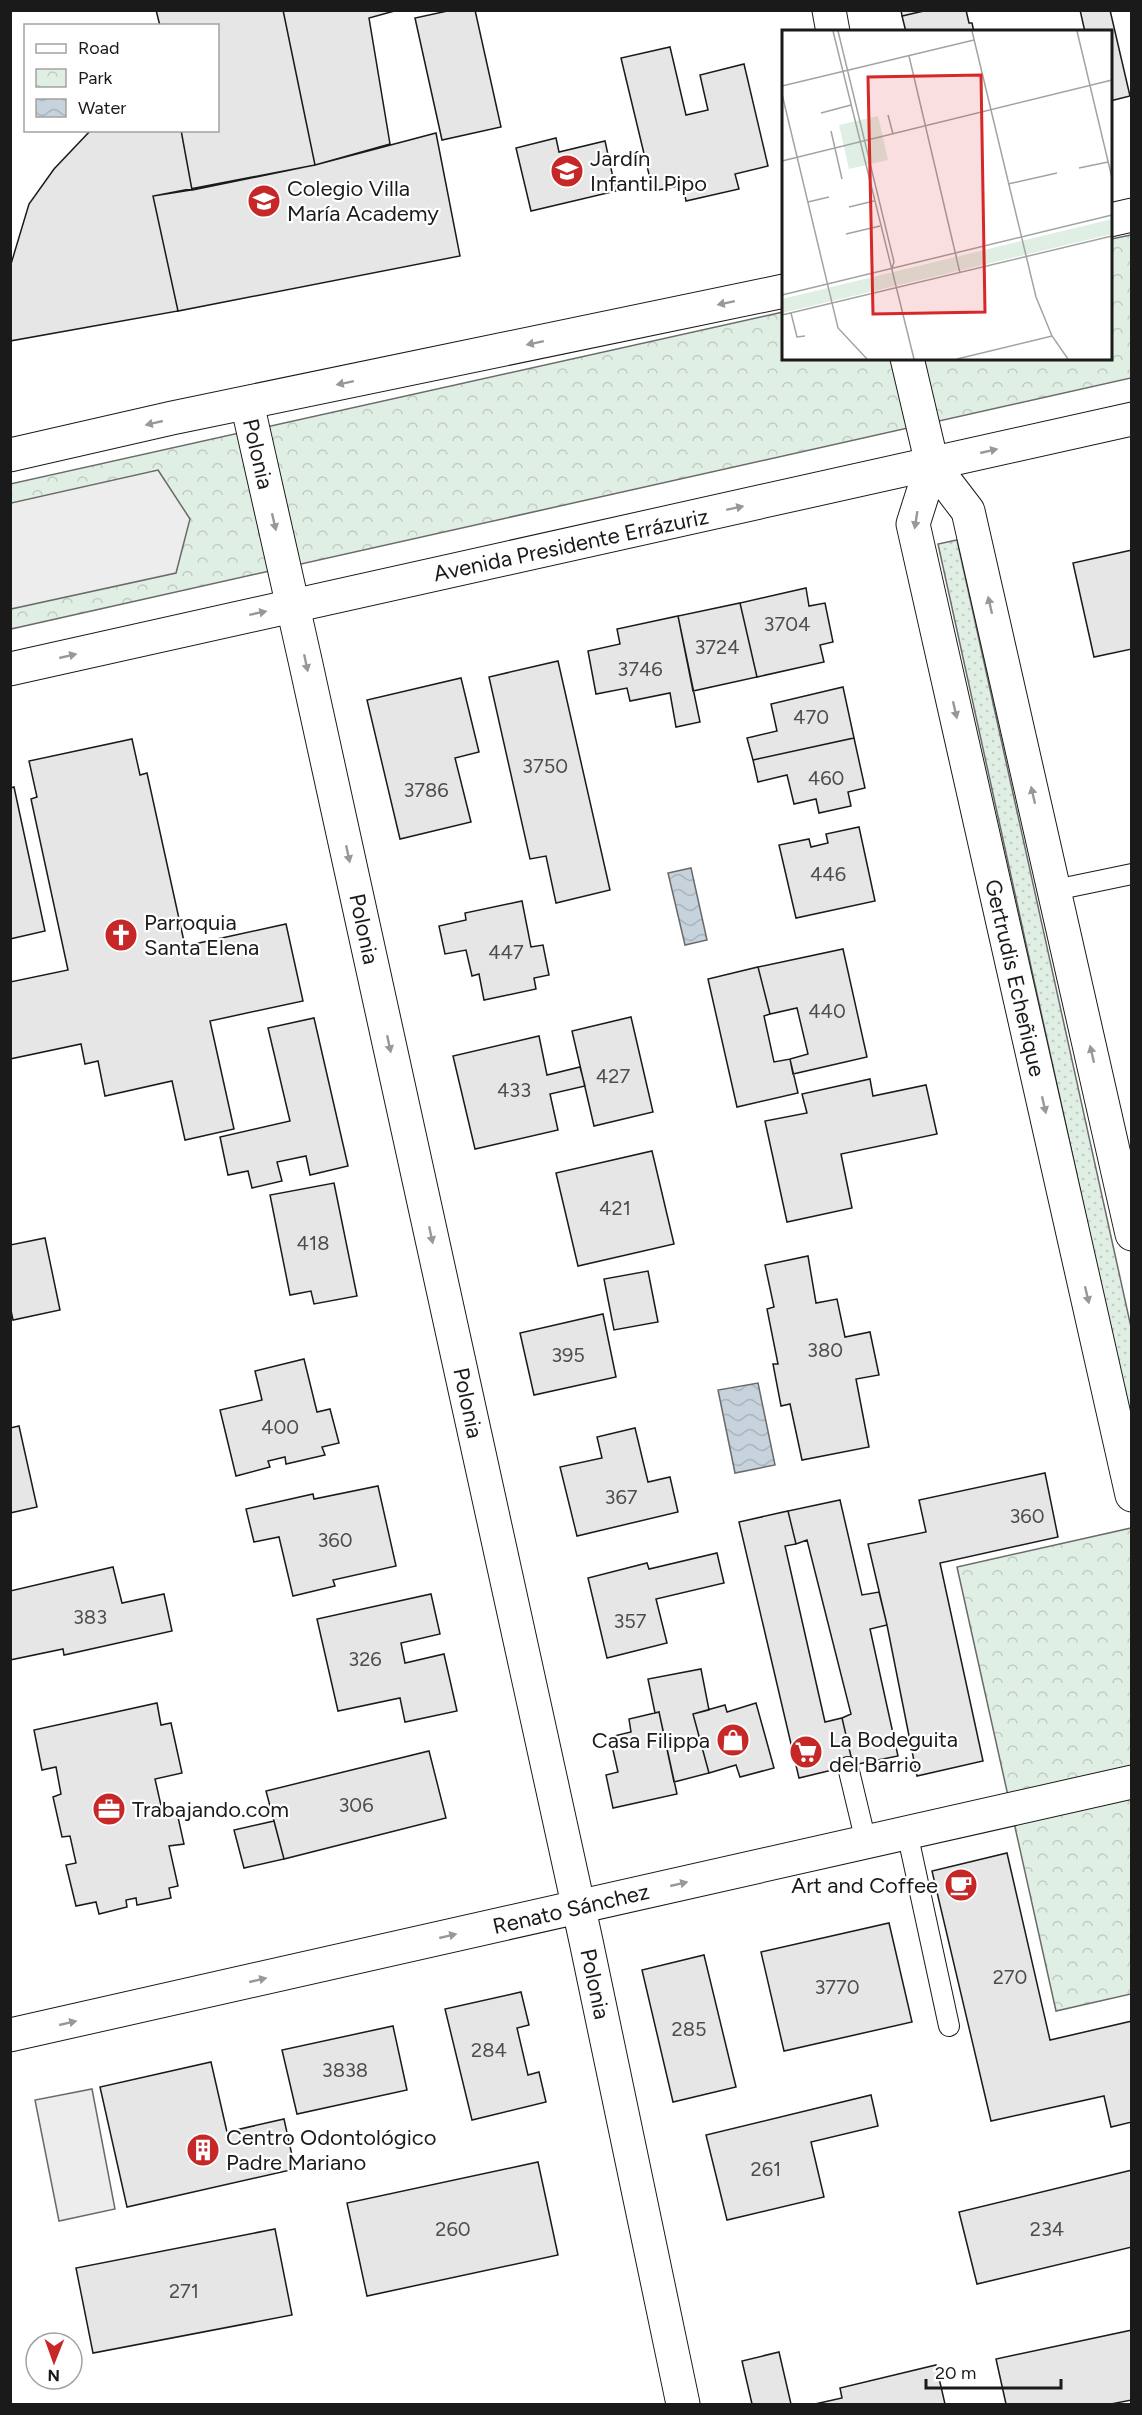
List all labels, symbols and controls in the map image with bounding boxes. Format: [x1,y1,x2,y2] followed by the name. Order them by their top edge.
[24,24,219,132] legend
[782,30,1112,360] inset map
[78,37,119,59] text: Road
[78,67,113,89] text: Park
[78,97,126,119] text: Water
[590,145,707,197] place label: Jardín Infantil Pipo
[549,153,585,189] school or university icon: Jardín Infantil Pipo
[287,175,439,227] place label: Colegio Villa María Academy
[246,183,282,219] school or university icon: Colegio Villa María Academy
[717,299,736,308] one-way arrow
[526,339,545,348] one-way arrow
[335,379,354,388] one-way arrow
[237,416,279,492] street label: Polonia
[144,418,163,428] one-way arrow
[980,446,999,455] one-way arrow
[431,503,711,587] street label: Avenida Presidente Errázuriz
[726,503,745,512] one-way arrow
[911,510,920,529] one-way arrow
[270,513,279,532] one-way arrow
[985,596,995,614] one-way arrow
[249,608,267,618] one-way arrow
[764,612,810,636] house number: 3704
[694,635,740,659] house number: 3724
[58,650,77,660] one-way arrow
[302,654,311,673] one-way arrow
[617,657,663,681] house number: 3746
[951,700,960,719] one-way arrow
[793,705,829,729] house number: 470
[522,754,568,778] house number: 3750
[808,766,844,790] house number: 460
[403,778,449,802] house number: 3786
[1028,785,1037,804] one-way arrow
[343,844,353,863] one-way arrow
[810,862,846,886] house number: 446
[979,877,1051,1079] street label: Gertrudis Echeñique
[343,891,385,967] street label: Polonia
[144,909,259,961] place label: Parroquia Santa Elena
[103,917,139,953] church icon: Parroquia Santa Elena
[488,940,524,964] house number: 447
[808,999,846,1023] house number: 440
[385,1035,395,1053] one-way arrow
[1086,1045,1096,1064] one-way arrow
[596,1064,630,1088] house number: 427
[497,1078,531,1102] house number: 433
[1039,1096,1049,1114] one-way arrow
[599,1196,631,1220] house number: 421
[427,1225,436,1244] one-way arrow
[297,1231,329,1255] house number: 418
[1082,1286,1092,1304] one-way arrow
[807,1338,843,1362] house number: 380
[551,1343,585,1367] house number: 395
[447,1365,489,1441] street label: Polonia
[261,1415,299,1439] house number: 400
[605,1485,638,1509] house number: 367
[1009,1504,1045,1528] house number: 360
[317,1528,353,1552] house number: 360
[73,1605,107,1629] house number: 383
[613,1609,647,1633] house number: 357
[348,1647,382,1671] house number: 326
[715,1722,751,1758] shop icon: Casa Filippa
[829,1726,958,1778] place label: La Bodeguita del Barrio
[592,1727,710,1754] place label: Casa Filippa
[788,1734,824,1770] supermarket icon: La Bodeguita del Barrio
[91,1791,127,1827] office icon: Trabajando.com
[338,1793,374,1817] house number: 306
[132,1796,289,1823] place label: Trabajando.com
[943,1867,979,1903] cafe icon: Art and Coffee
[791,1872,938,1899] place label: Art and Coffee
[490,1878,652,1940] street label: Renato Sánchez
[670,1879,689,1888] one-way arrow
[439,1931,457,1941] one-way arrow
[574,1946,616,2022] street label: Polonia
[993,1965,1027,1989] house number: 270
[249,1974,267,1984] one-way arrow
[814,1975,860,1999] house number: 3770
[58,2017,77,2027] one-way arrow
[672,2017,706,2041] house number: 285
[471,2038,507,2062] house number: 284
[322,2058,368,2082] house number: 3838
[226,2124,436,2176] place label: Centro Odontológico Padre Mariano
[185,2132,221,2168] building icon: Centro Odontológico Padre Mariano
[751,2157,781,2181] house number: 261
[435,2217,471,2241] house number: 260
[1030,2217,1064,2241] house number: 234
[169,2279,199,2303] house number: 271
[24,2331,84,2391] north arrow
[926,2352,1061,2390] scale bar
[935,2362,976,2384] text: 20 m
[47,2366,60,2385] text: N

